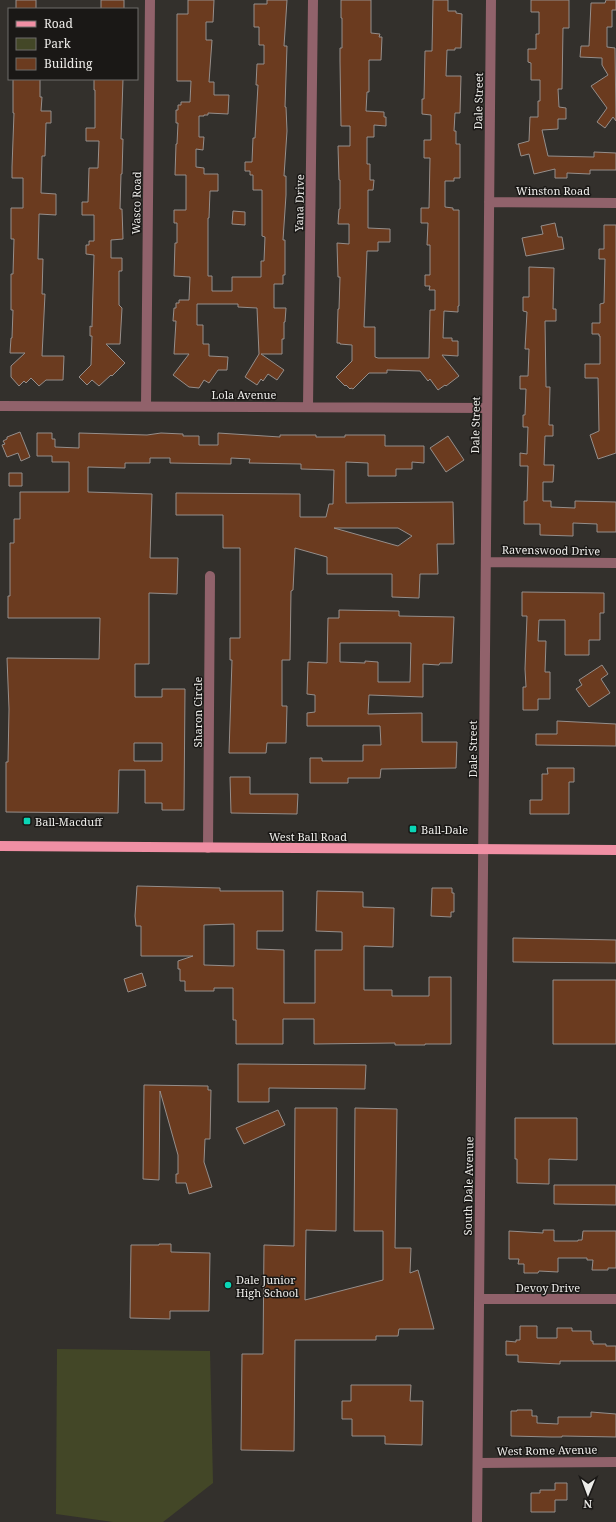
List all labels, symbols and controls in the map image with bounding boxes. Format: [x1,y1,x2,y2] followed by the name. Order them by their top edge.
[8,8,138,80] legend
[44,15,74,32] text: Road
[44,35,72,52] text: Park
[44,55,93,72] text: Building
[470,72,486,130] street label: Dale Street
[128,171,144,235] street label: Wasco Road
[291,174,307,233] street label: Yana Drive
[516,183,590,198] street label: Winston Road
[212,387,277,402] street label: Lola Avenue
[467,396,483,454] street label: Dale Street
[502,542,600,558] street label: Ravenswood Drive
[190,676,205,747] street label: Sharon Circle
[465,720,480,778] street label: Dale Street
[35,814,103,829] place label: Ball-Macduff
[22,816,32,826] marker: Ball-Macduff
[421,822,468,837] place label: Ball-Dale
[408,824,418,834] marker: Ball-Dale
[269,829,347,844] street label: West Ball Road
[460,1136,476,1235] street label: South Dale Avenue
[236,1272,299,1300] place label: Dale Junior High School
[223,1280,233,1290] marker: Dale Junior High School
[516,1280,580,1295] street label: Devoy Drive
[497,1442,597,1458] street label: West Rome Avenue
[568,1474,608,1514] north arrow
[583,1497,592,1512] text: N

